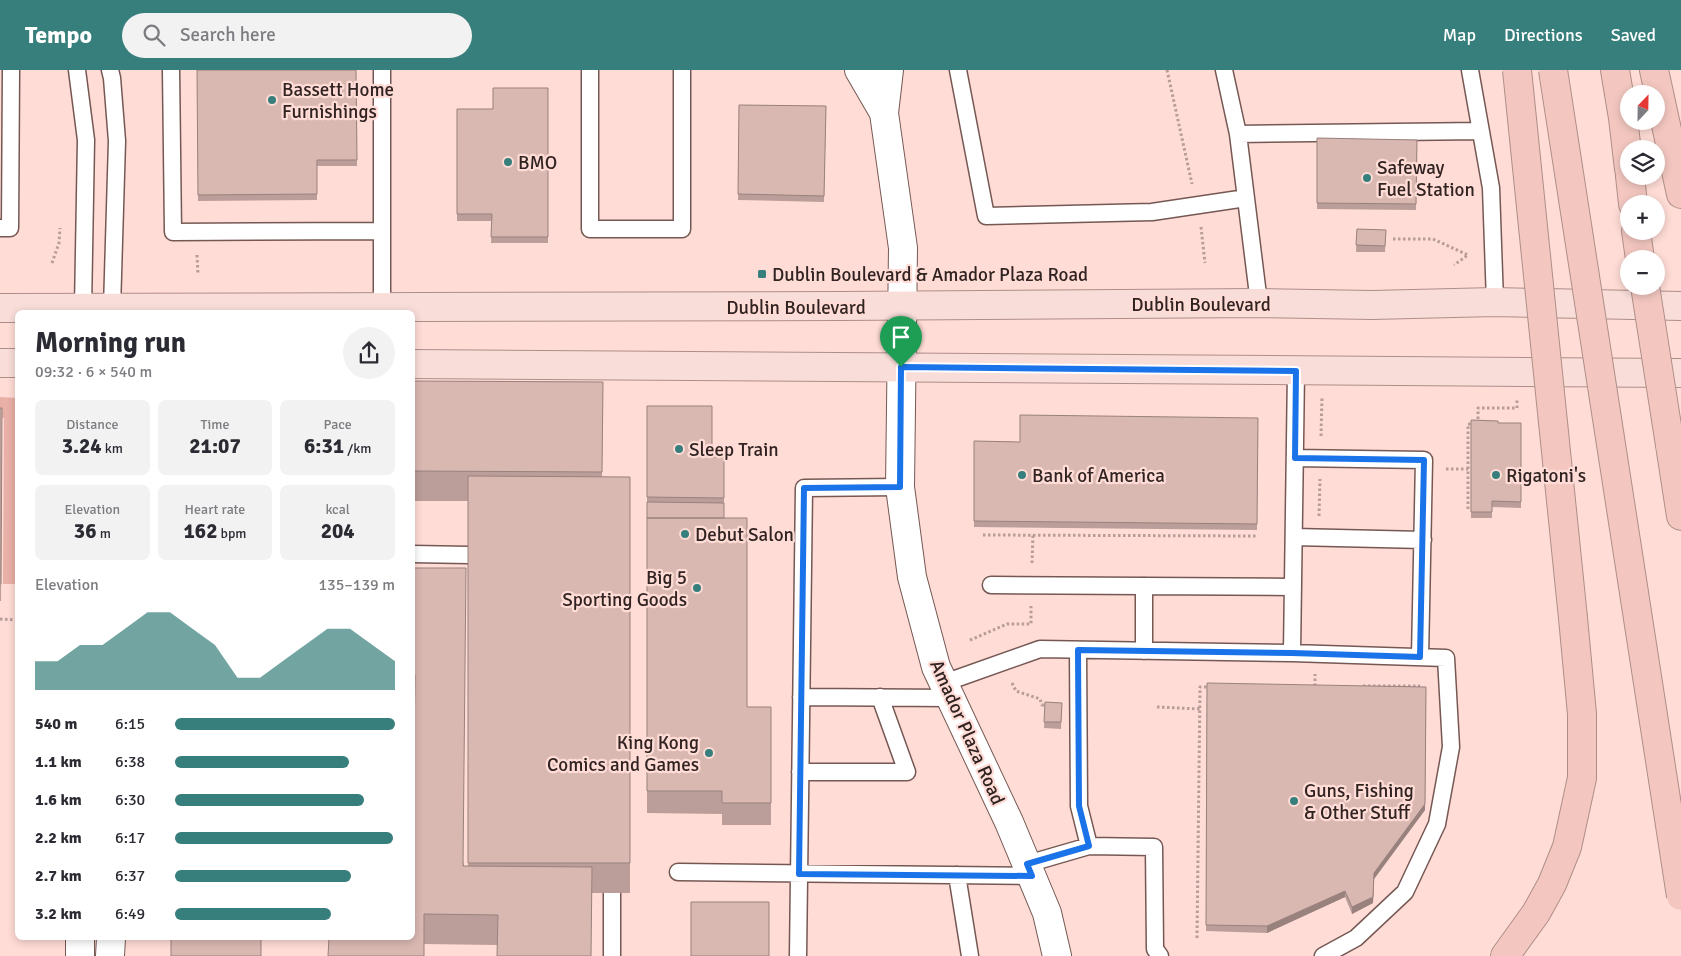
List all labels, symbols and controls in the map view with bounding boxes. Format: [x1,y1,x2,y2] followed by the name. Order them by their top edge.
[122,13,472,58] search box
[25,20,92,50] text: Tempo
[140,21,168,49] icon: search
[180,23,276,47] text: Search here
[1443,24,1476,46] text: Map
[1504,24,1583,46] text: Directions
[1611,24,1656,46] text: Saved
[282,78,394,124] place label: Bassett Home Furnishings
[1620,85,1665,130] north arrow
[1620,85,1665,295] map controls
[266,94,278,106] marker: Bassett Home Furnishings
[1620,140,1665,185] button: layers
[518,151,557,175] place label: BMO
[502,156,514,168] marker: BMO
[1377,156,1475,202] place label: Safeway Fuel Station
[1361,172,1373,184] marker: Safeway Fuel Station
[1620,195,1665,240] button: +
[1620,250,1665,295] button: −
[772,263,1088,287] place label: Dublin Boulevard & Amador Plaza Road
[756,268,768,280] marker: Dublin Boulevard & Amador Plaza Road
[1131,293,1271,317] street label: Dublin Boulevard
[726,296,866,320] street label: Dublin Boulevard
[880,316,922,367] pin
[887,323,915,351] icon: arrive
[35,326,186,360] text: Morning run
[343,327,395,379] button: share
[35,362,152,382] text: 09:32 · 6 × 540 m
[66,416,118,433] text: Distance
[201,416,229,433] text: Time
[324,416,352,433] text: Pace
[62,433,102,459] text: 3.24
[189,433,241,459] text: 21:07
[304,433,344,459] text: 6:31
[689,438,779,462] place label: Sleep Train
[102,440,123,457] text: km
[344,440,371,457] text: /km
[673,443,685,455] marker: Sleep Train
[1032,464,1165,488] place label: Bank of America
[1506,464,1586,488] place label: Rigatoni's
[1016,469,1028,481] marker: Bank of America
[1490,469,1502,481] marker: Rigatoni's
[64,501,120,518] text: Elevation
[185,501,245,518] text: Heart rate
[325,501,350,518] text: kcal
[74,518,97,544] text: 36
[183,518,217,544] text: 162
[321,518,355,544] text: 204
[695,523,794,547] place label: Debut Salon
[97,525,111,542] text: m
[217,525,247,542] text: bpm
[679,528,691,540] marker: Debut Salon
[562,566,687,612] place label: Big 5 Sporting Goods
[35,575,99,595] text: Elevation
[318,575,395,595] text: 135–139 m
[691,582,703,594] marker: Big 5 Sporting Goods
[924,656,1010,809] street label: Amador Plaza Road
[35,714,77,734] text: 540 m
[115,714,145,734] text: 6:15
[547,731,699,777] place label: King Kong Comics and Games
[703,747,715,759] marker: King Kong Comics and Games
[35,752,82,772] text: 1.1 km
[115,752,145,772] text: 6:38
[1304,779,1414,825] place label: Guns, Fishing & Other Stuff
[35,790,82,810] text: 1.6 km
[115,790,145,810] text: 6:30
[1288,795,1300,807] marker: Guns, Fishing & Other Stuff
[35,828,82,848] text: 2.2 km
[115,828,145,848] text: 6:17
[35,866,82,886] text: 2.7 km
[115,866,145,886] text: 6:37
[35,904,82,924] text: 3.2 km
[115,904,145,924] text: 6:49

